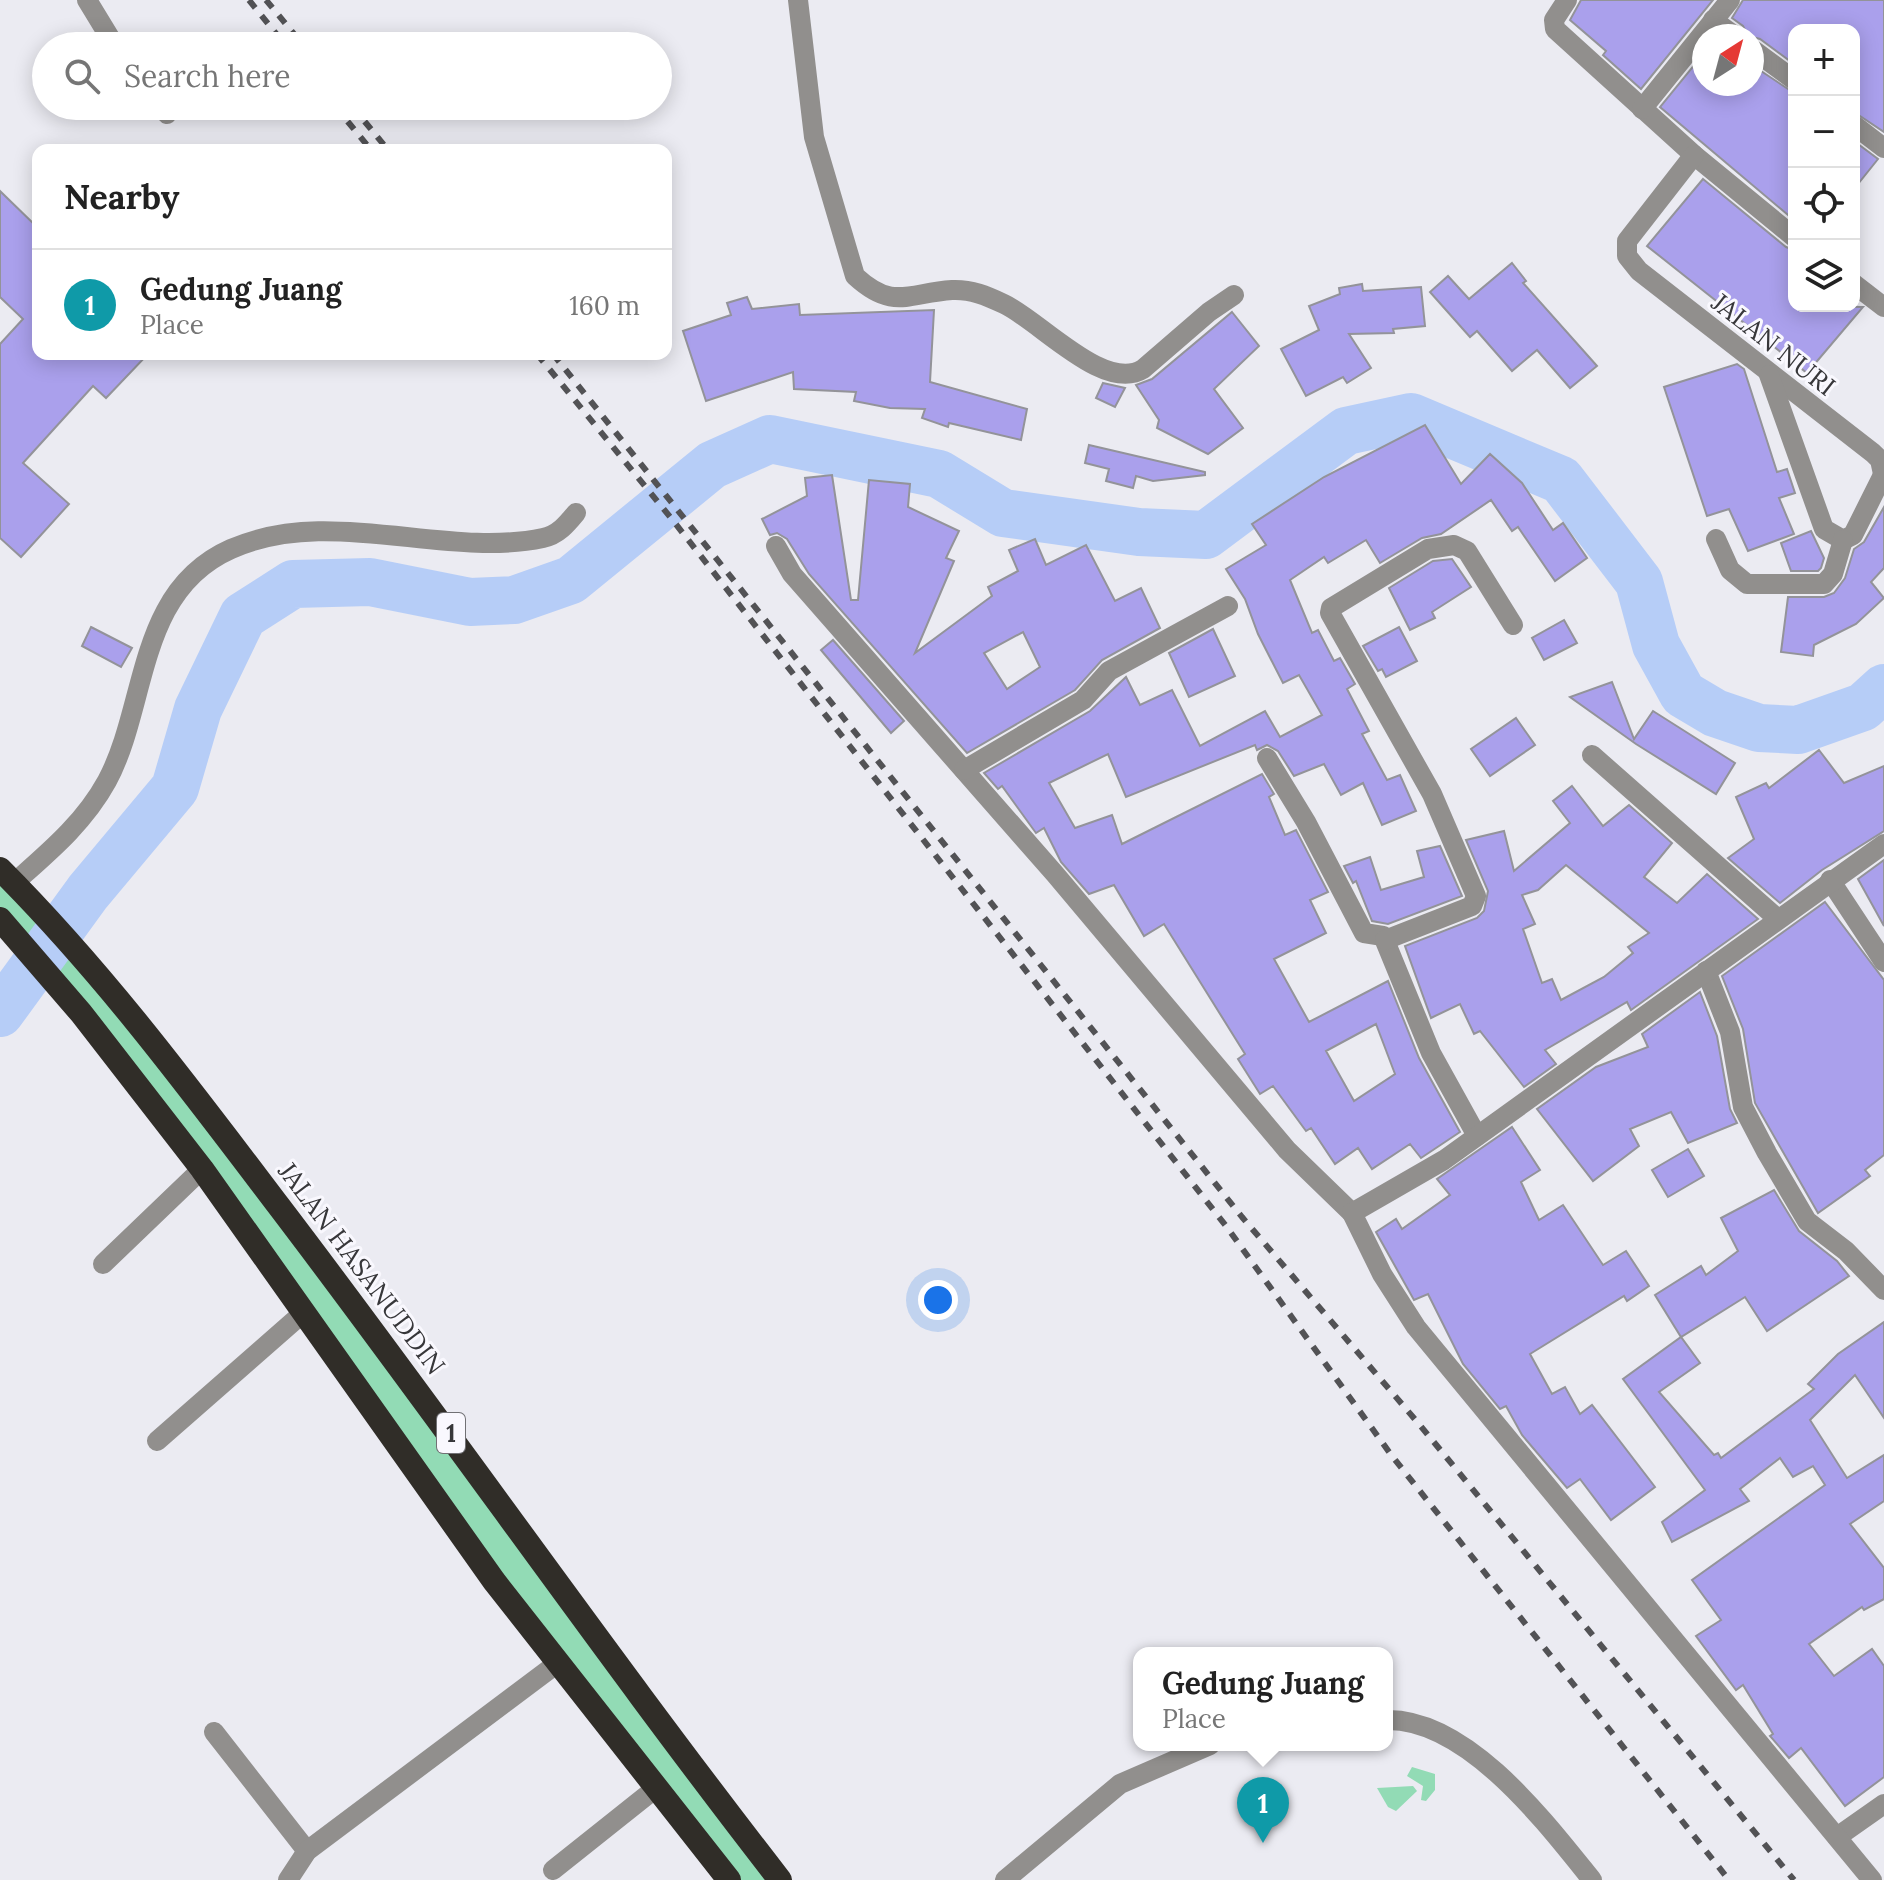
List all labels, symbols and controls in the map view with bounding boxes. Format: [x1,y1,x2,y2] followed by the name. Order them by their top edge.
[1692,24,1764,96] north arrow
[1788,24,1860,312] map controls
[1788,24,1860,96] button: +
[32,32,672,120] search box
[60,54,104,98] icon: search
[124,57,291,95] text: Search here
[1788,96,1860,168] button: −
[1788,168,1860,240] button: locate
[64,175,180,218] text: Nearby
[1788,240,1860,312] button: layers
[140,270,342,308] text: Gedung Juang
[1705,285,1842,403] street label: JALAN NURI
[85,289,95,322] text: 1
[569,289,640,322] text: 160 m
[140,308,204,341] text: Place
[271,1155,453,1381] street label: JALAN HASANUDDIN
[918,1280,958,1320] your location
[437,1413,465,1453] road number: 1
[1133,1647,1393,1751] popup
[1162,1664,1364,1702] text: Gedung Juang
[1162,1702,1226,1735] text: Place
[1237,1777,1289,1843] pin: 1

